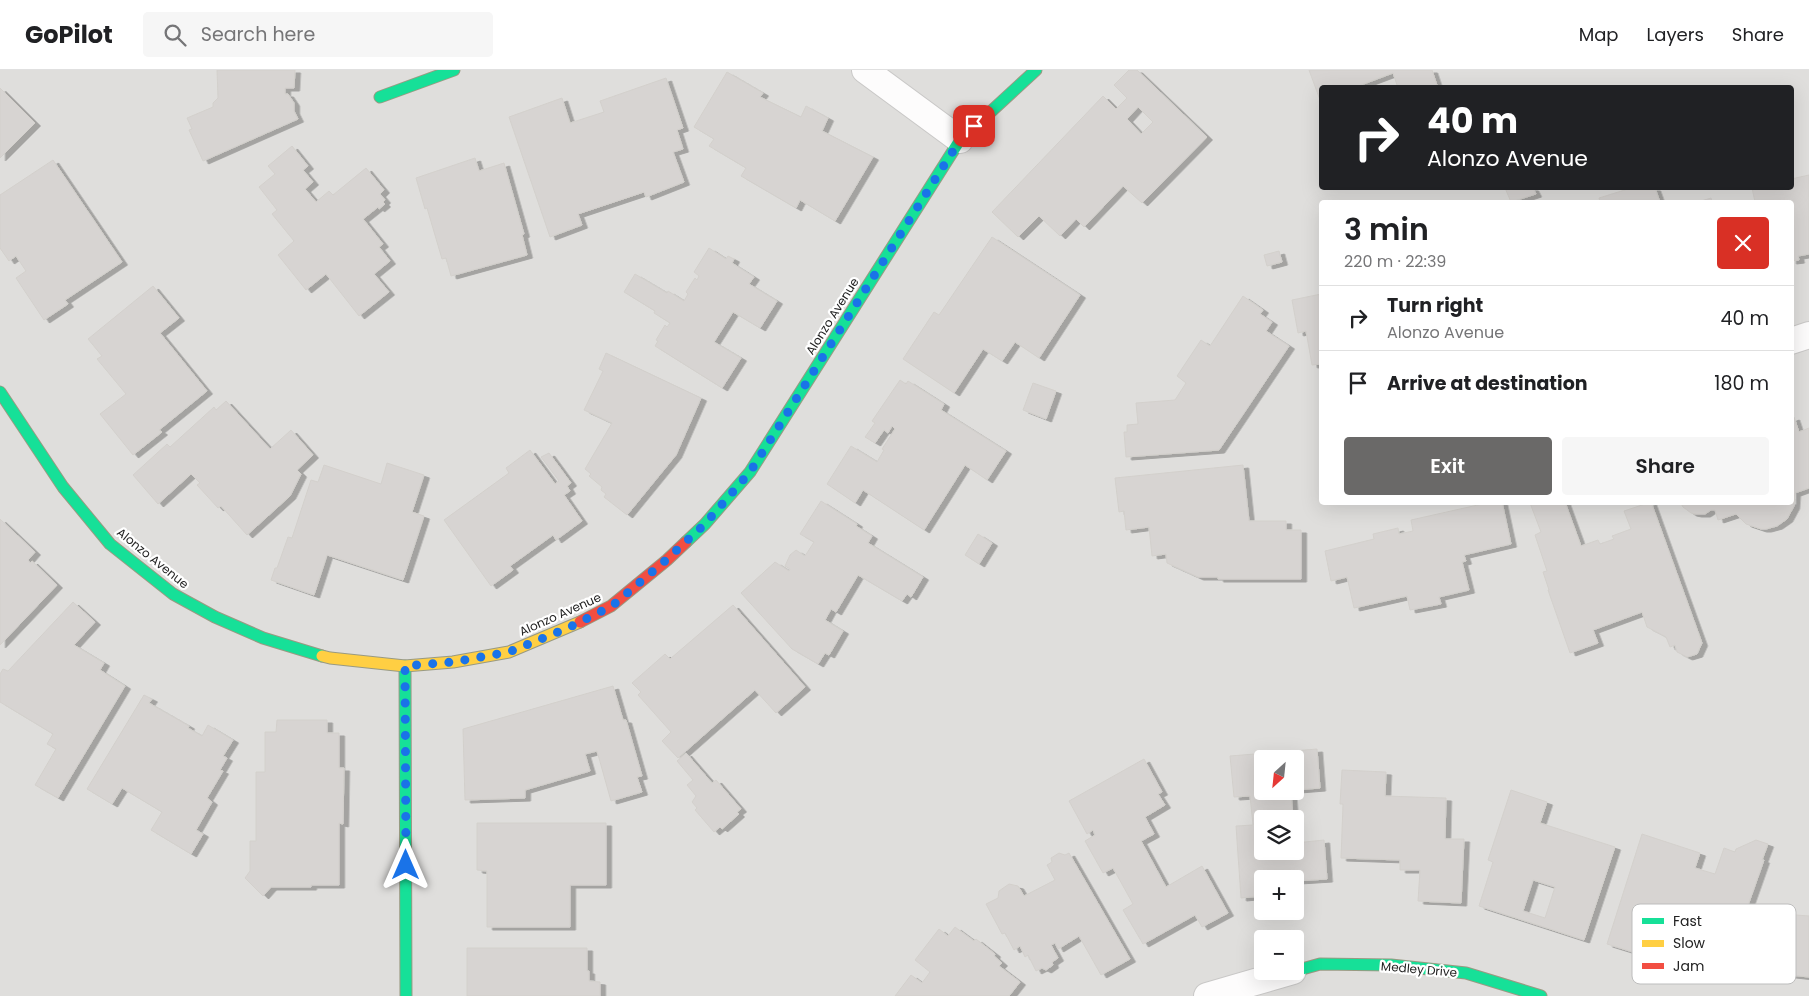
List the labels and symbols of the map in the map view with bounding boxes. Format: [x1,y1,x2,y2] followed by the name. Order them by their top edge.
[953,105,995,147] pin
[802,274,862,358] street label: Alonzo Avenue
[114,524,192,592] street label: Alonzo Avenue
[516,588,604,640] street label: Alonzo Avenue
[1254,750,1304,800] north arrow
[379,838,431,890] position arrow
[1632,904,1796,984] legend
[1673,911,1702,931] text: Fast
[1673,933,1706,953] text: Slow
[1673,956,1704,976] text: Jam
[1380,957,1458,981] street label: Medley Drive

